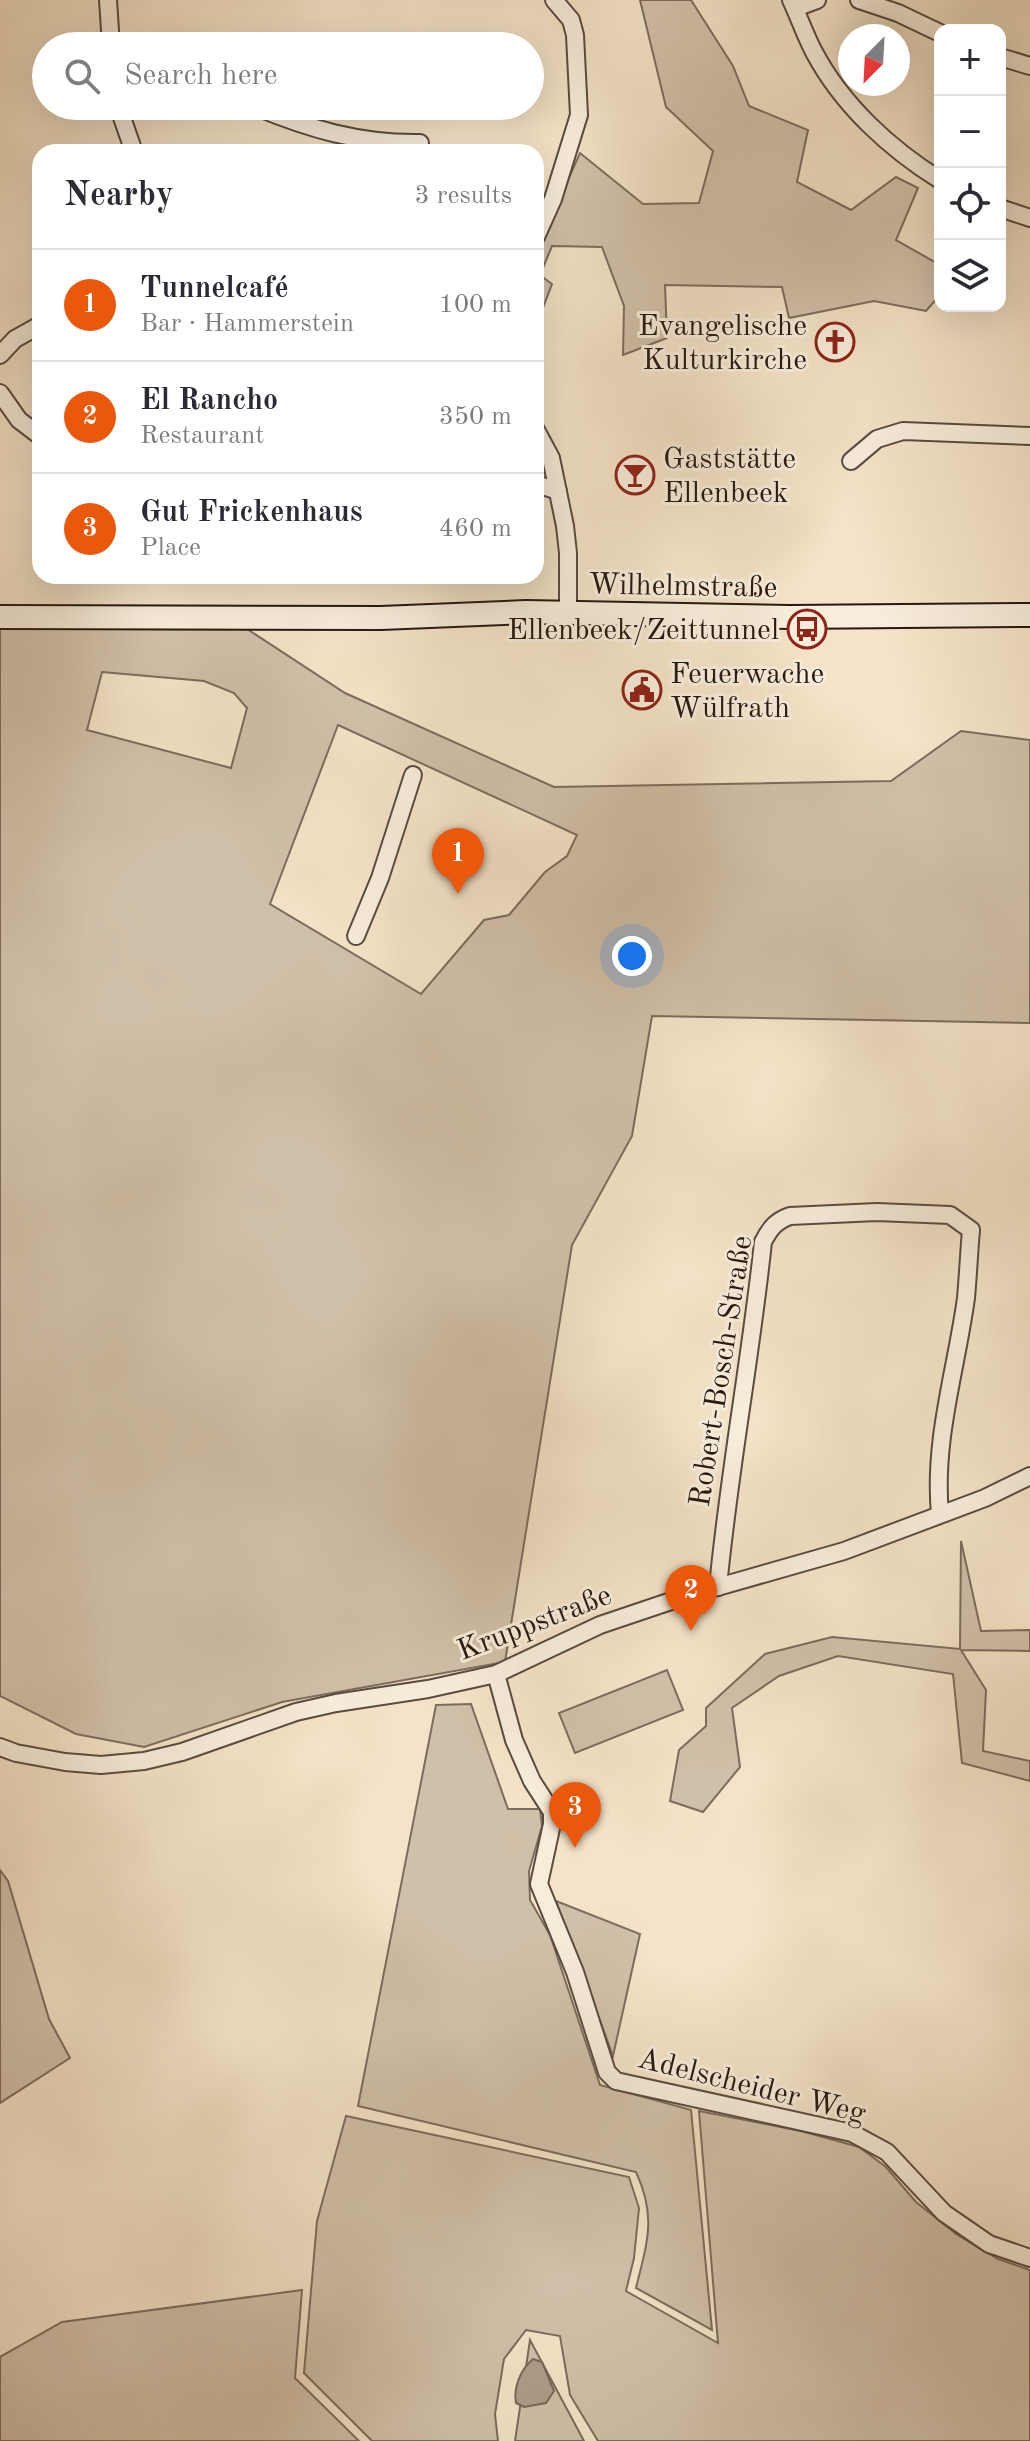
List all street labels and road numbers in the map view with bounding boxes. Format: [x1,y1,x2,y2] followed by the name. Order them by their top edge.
[588,570,778,604] street label: Wilhelmstraße
[686,1233,758,1509] street label: Robert-Bosch-Straße
[454,1581,616,1667] street label: Kruppstraße
[634,2044,869,2130] street label: Adelscheider Weg

